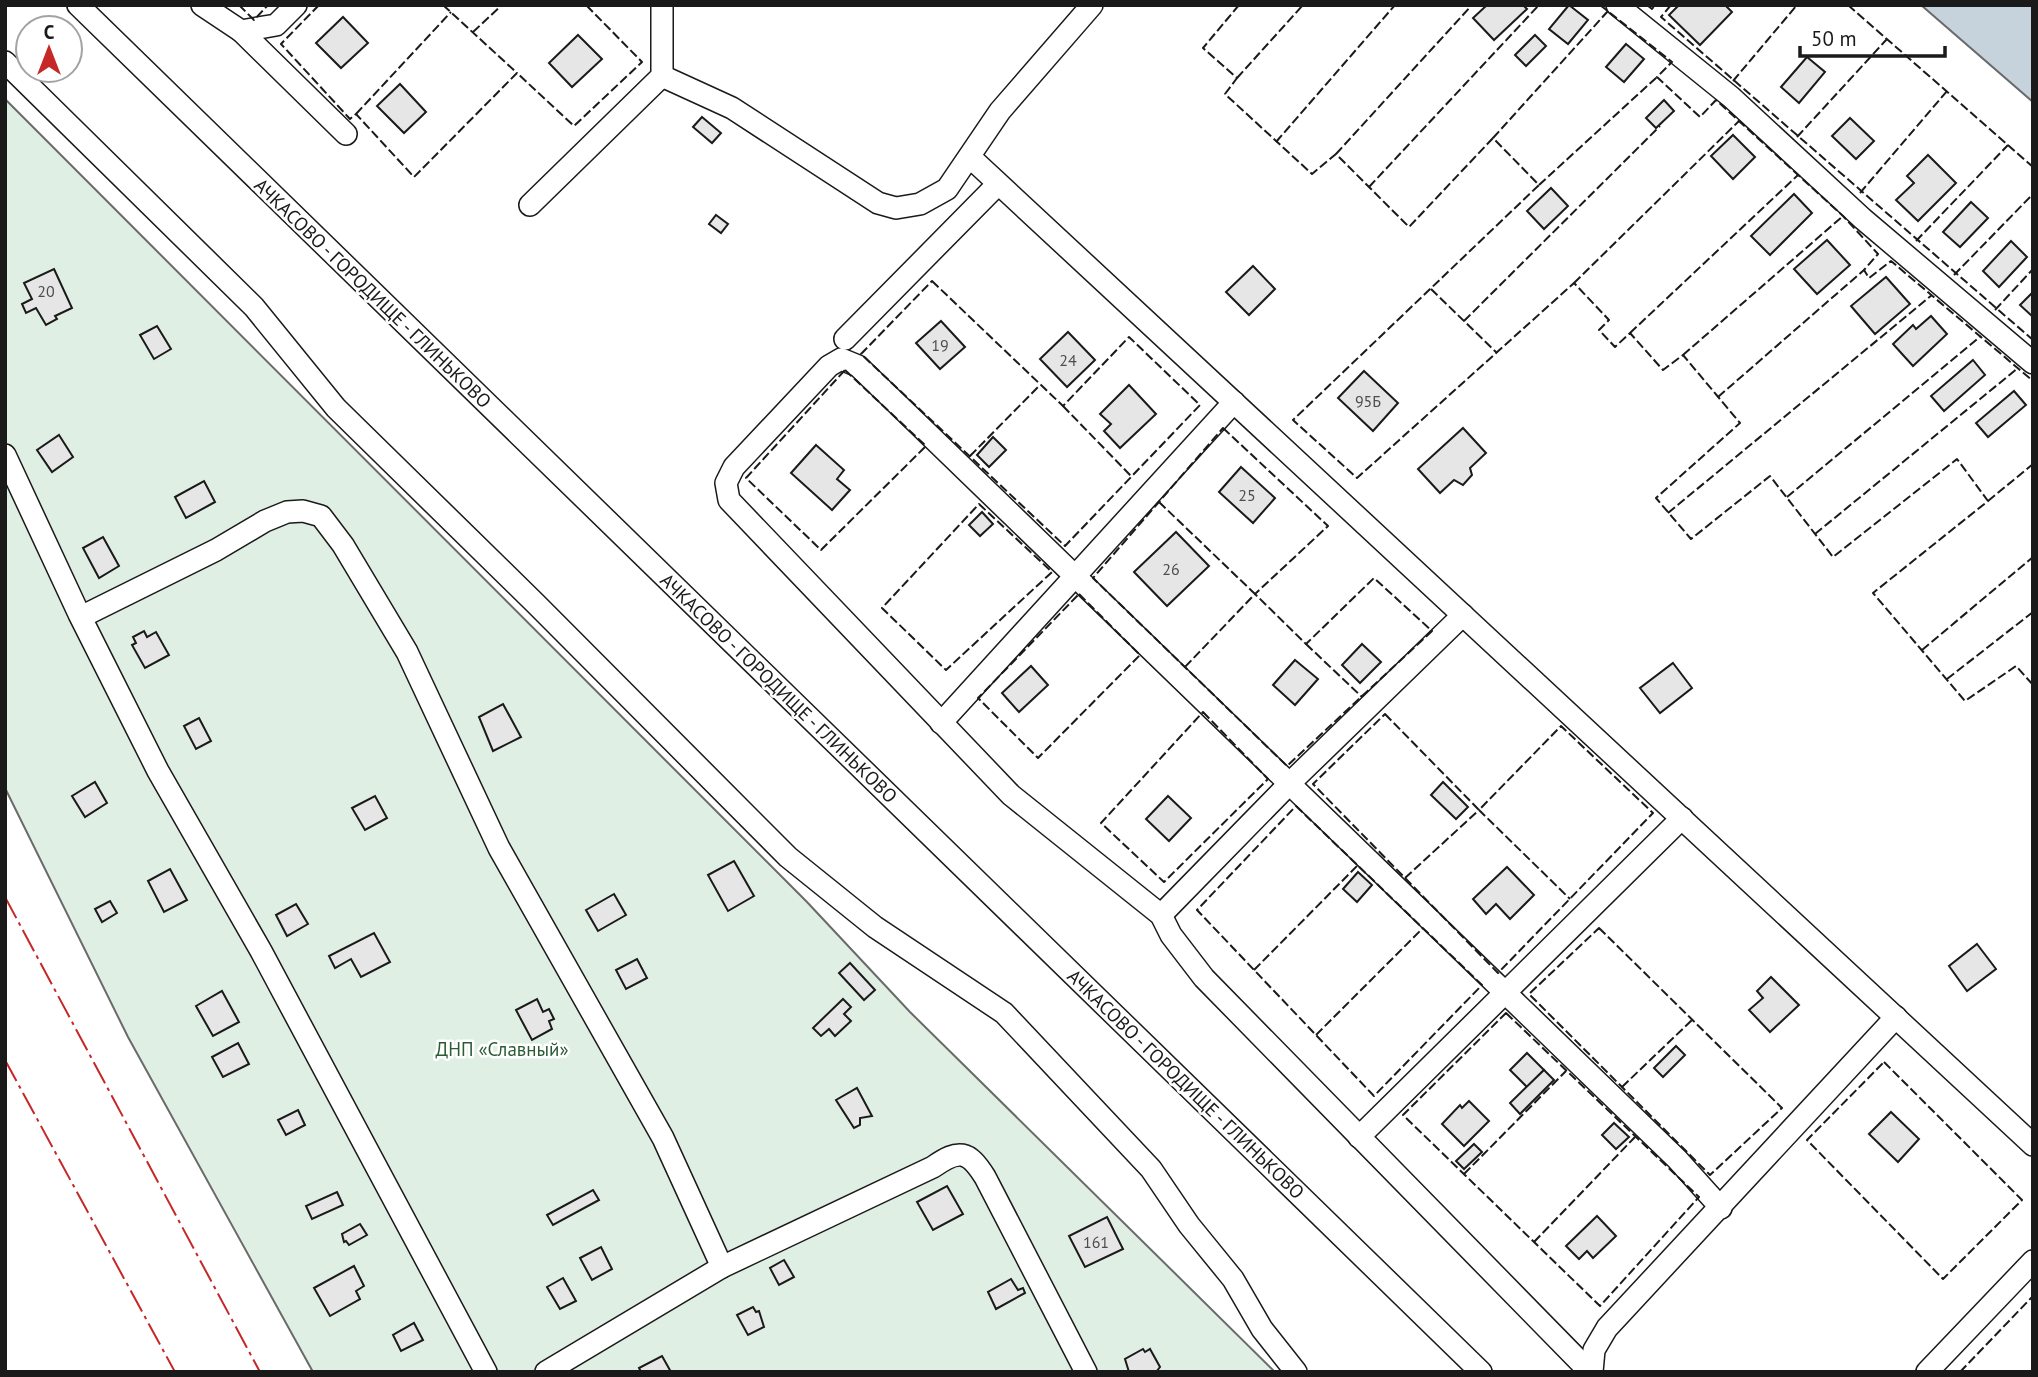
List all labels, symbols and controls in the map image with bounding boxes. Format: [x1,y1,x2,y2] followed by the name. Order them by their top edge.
[14,14,84,84] north arrow
[1800,14,1945,58] scale bar
[44,20,55,44] text: С
[1811,25,1857,52] text: 50 m
[249,173,497,413] street label: АЧКАСОВО - ГОРОДИЩЕ - ГЛИНЬКОВО
[37,281,55,301] house number: 20
[931,335,949,355] house number: 19
[1059,350,1077,370] house number: 24
[1355,391,1381,411] house number: 95Б
[1238,485,1256,505] house number: 25
[1162,559,1180,579] house number: 26
[655,568,903,808] street label: АЧКАСОВО - ГОРОДИЩЕ - ГЛИНЬКОВО
[1062,964,1310,1204] street label: АЧКАСОВО - ГОРОДИЩЕ - ГЛИНЬКОВО
[435,1037,569,1061] park label: ДНП «Славный»
[1083,1232,1109,1252] house number: 161

